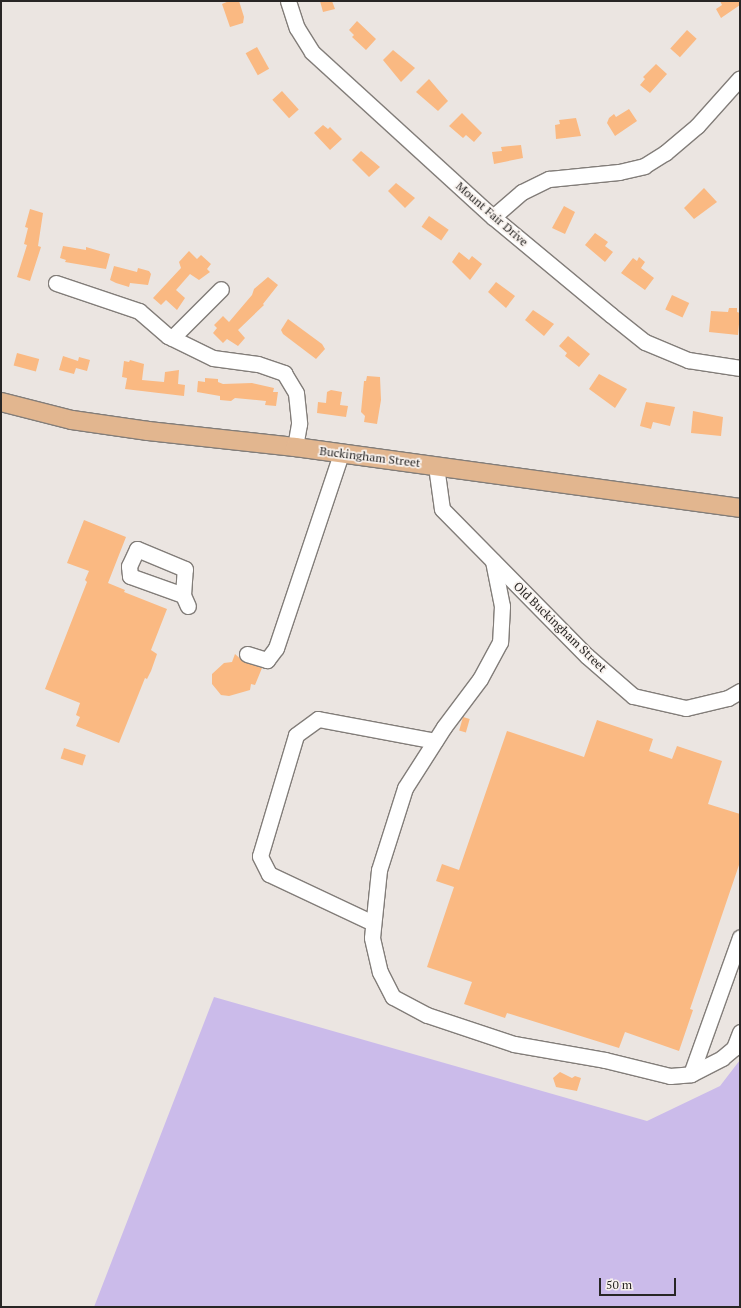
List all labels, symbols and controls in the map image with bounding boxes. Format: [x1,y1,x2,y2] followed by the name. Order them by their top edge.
[453,179,531,249] street label: Mount Fair Drive
[319,444,421,470] street label: Buckingham Street
[511,579,609,675] street label: Old Buckingham Street
[601,1270,678,1296] scale bar
[606,1277,632,1292] text: 50 m

